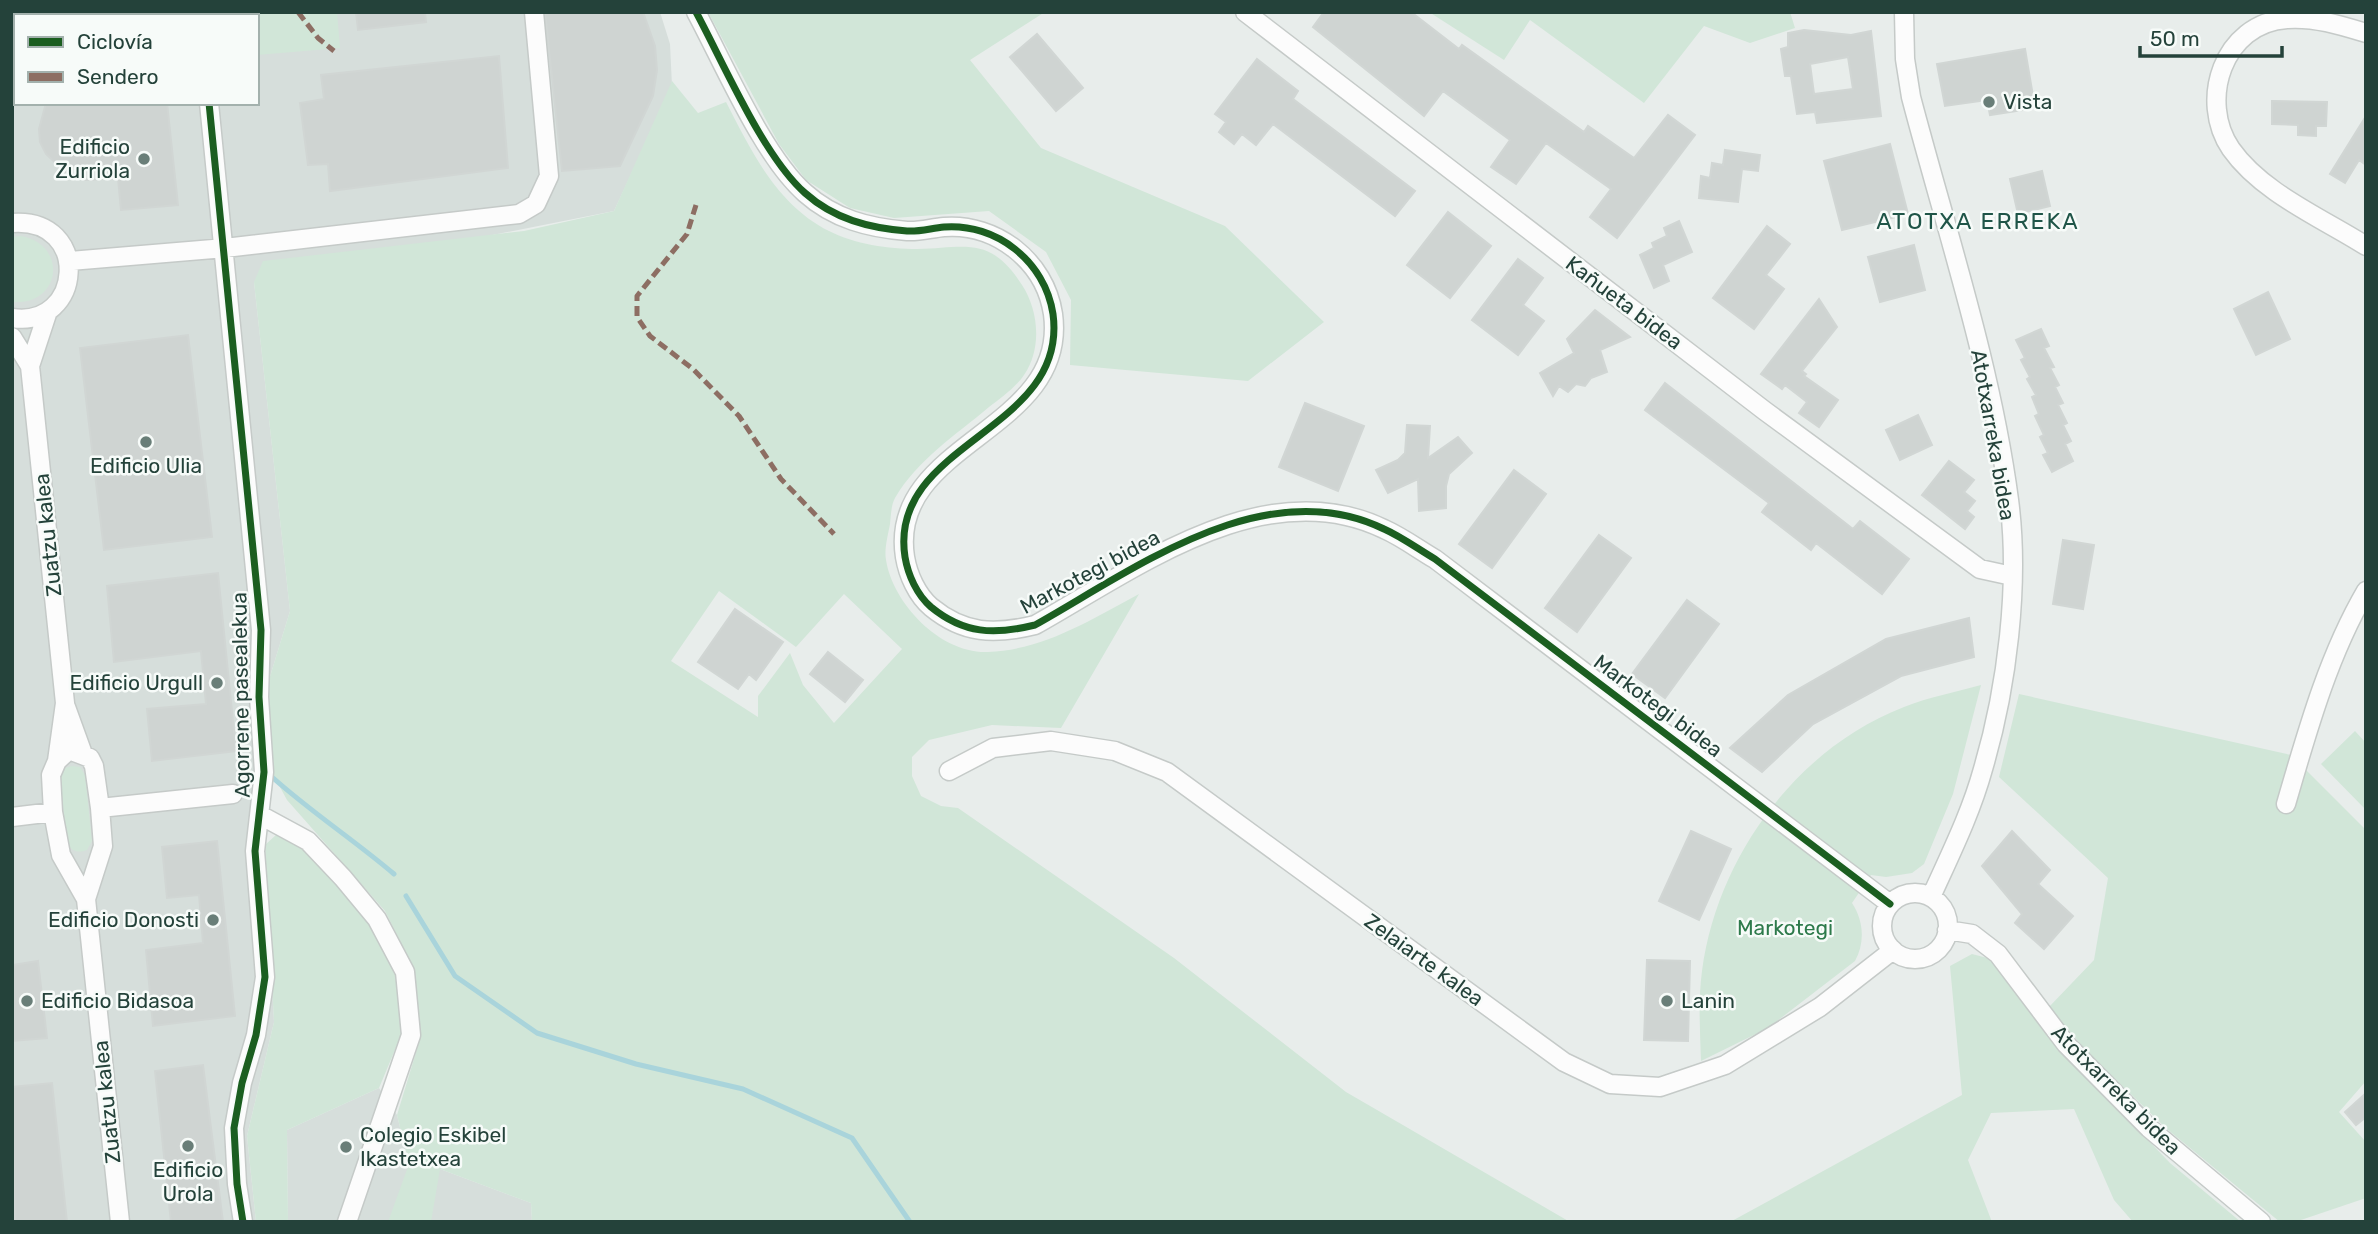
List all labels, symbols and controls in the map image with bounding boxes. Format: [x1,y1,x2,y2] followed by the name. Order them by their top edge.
[14,14,259,105] legend
[2140,14,2282,58] scale bar
[2150,26,2200,51] text: 50 m
[77,29,153,54] text: Ciclovía
[77,64,159,89] text: Sendero
[2003,89,2052,114] place label: Vista
[1981,94,1997,110] marker: Vista
[55,134,130,183] place label: Edificio Zurriola
[136,151,152,167] marker: Edificio Zurriola
[1876,207,2080,235] district label: ATOTXA ERREKA
[1561,251,1688,355] street label: Kañueta bidea
[1966,348,2021,522] street label: Atotxarreka bidea
[138,434,154,450] marker: Edificio Ulia
[90,453,202,478] place label: Edificio Ulia
[29,472,66,598] street label: Zuatzu kalea
[1016,524,1164,619] street label: Markotegi bidea
[226,592,255,798] street label: Agorrene pasealekua
[1589,649,1728,762] street label: Markotegi bidea
[70,670,203,695] place label: Edificio Urgull
[209,675,225,691] marker: Edificio Urgull
[48,907,199,932] place label: Edificio Donosti
[1360,908,1489,1011] street label: Zelaiarte kalea
[205,912,221,928] marker: Edificio Donosti
[1737,915,1833,940] park label: Markotegi
[41,988,194,1013] place label: Edificio Bidasoa
[1681,988,1735,1013] place label: Lanin
[19,993,35,1009] marker: Edificio Bidasoa
[1659,993,1675,1009] marker: Lanin
[2046,1020,2186,1160] street label: Atotxarreka bidea
[88,1039,125,1165] street label: Zuatzu kalea
[360,1122,506,1171] place label: Colegio Eskibel Ikastetxea
[180,1138,196,1154] marker: Edificio Urola
[338,1139,354,1155] marker: Colegio Eskibel Ikastetxea
[153,1157,223,1206] place label: Edificio Urola

